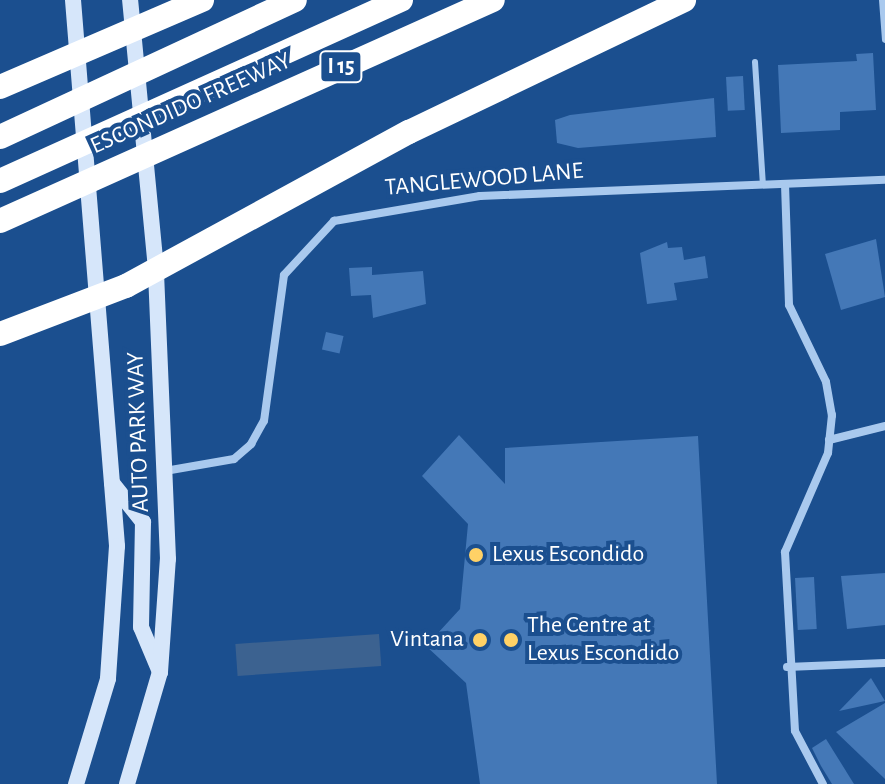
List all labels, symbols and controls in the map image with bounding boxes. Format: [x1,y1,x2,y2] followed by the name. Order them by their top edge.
[86,47,296,161] street label: ESCONDIDO FREEWAY
[319,49,363,85] road number: I 15
[384,157,584,203] street label: TANGLEWOOD LANE
[122,351,156,513] street label: AUTO PARK WAY
[492,541,644,569] place label: Lexus Escondido
[467,546,485,564] marker: Lexus Escondido
[527,612,679,668] place label: The Centre at Lexus Escondido
[390,626,464,654] place label: Vintana
[471,631,489,649] marker: Vintana
[502,631,520,649] marker: The Centre at Lexus Escondido

